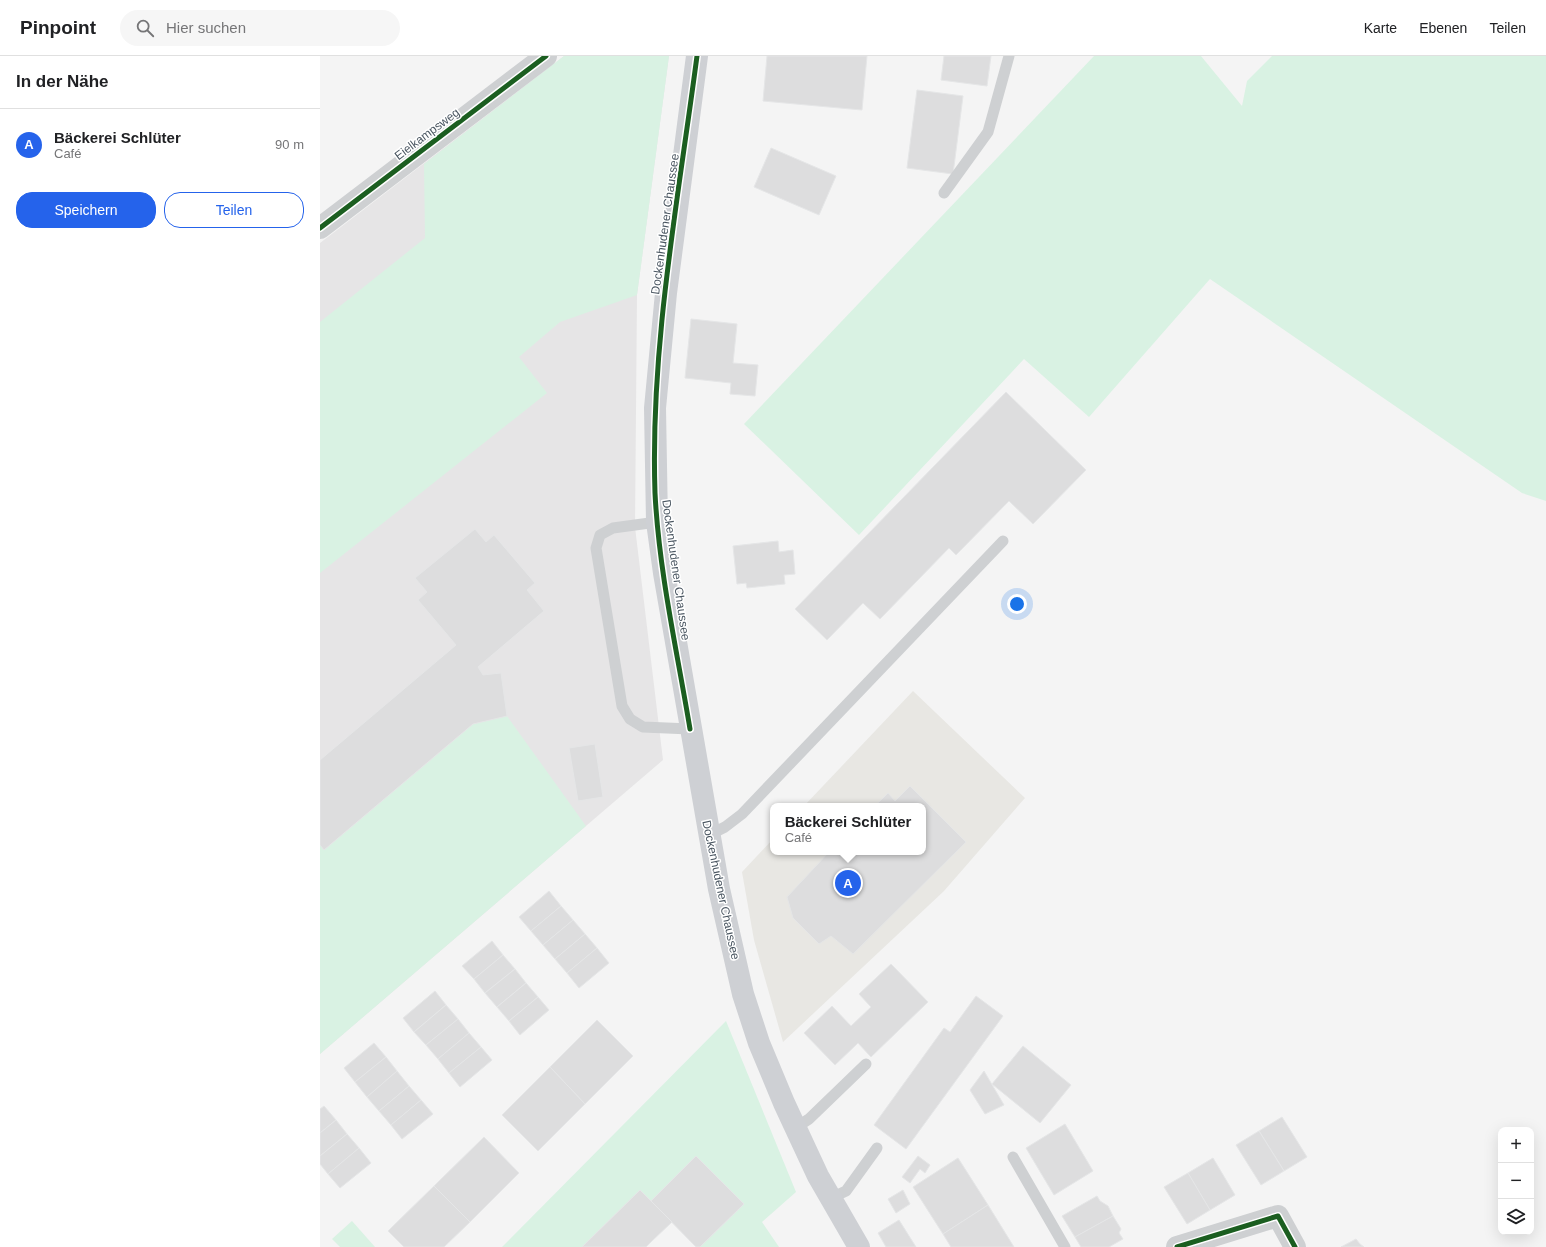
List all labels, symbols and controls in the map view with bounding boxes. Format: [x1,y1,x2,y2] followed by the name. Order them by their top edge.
[120,10,400,46] search box
[20,17,96,38] text: Pinpoint
[134,17,156,39] icon: search
[166,19,246,36] text: Hier suchen
[1364,20,1397,36] text: Karte
[1419,20,1467,36] text: Ebenen
[1489,20,1526,36] text: Teilen
[16,72,109,91] text: In der Nähe
[392,105,462,163] street label: Eielkampsweg
[54,129,181,146] text: Bäckerei Schlüter
[24,137,34,152] text: A
[275,137,304,152] text: 90 m
[54,146,81,161] text: Café
[648,152,682,295] street label: Dockenhudener Chaussee
[16,192,156,228] button: Speichern
[164,192,304,228] button: Teilen
[659,499,693,642] street label: Dockenhudener Chaussee
[1007,594,1027,614] your location
[770,803,926,855] popup
[785,813,911,830] text: Bäckerei Schlüter
[699,819,743,961] street label: Dockenhudener Chaussee
[785,830,812,845] text: Café
[835,868,861,898] pin: A
[1498,1127,1534,1235] map controls
[1498,1127,1534,1163] button: +
[1498,1163,1534,1199] button: −
[1498,1199,1534,1235] button: layers

